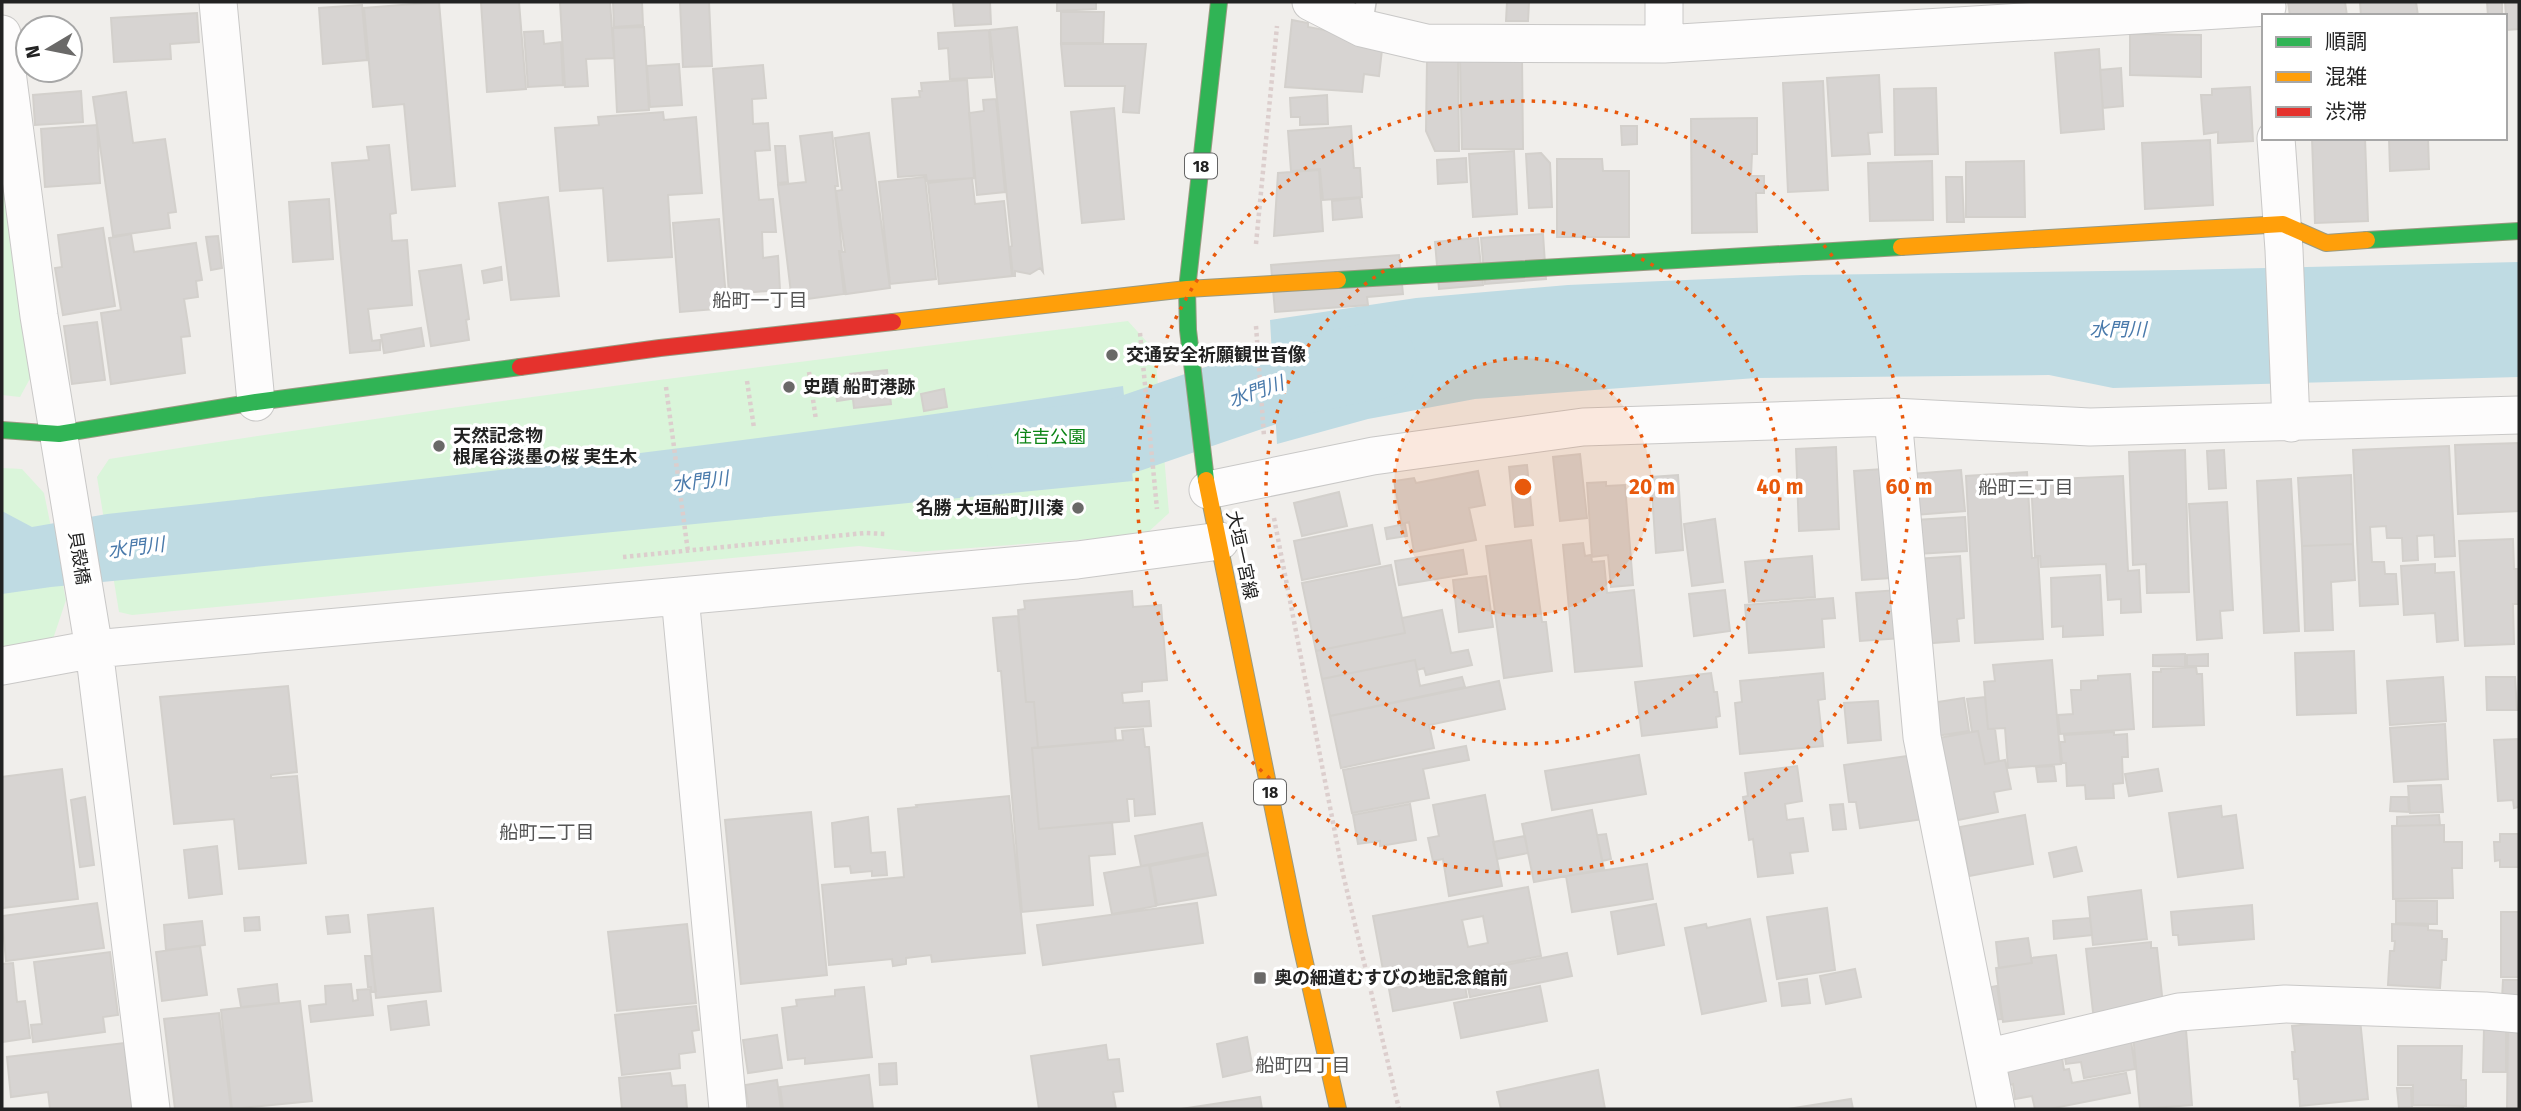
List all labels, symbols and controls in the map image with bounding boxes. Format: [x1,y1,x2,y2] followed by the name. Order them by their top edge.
[14,14,84,84] north arrow
[2262,14,2507,140] legend
[2325,29,2367,55] text: 順調
[20,44,45,60] text: N
[2325,64,2367,90] text: 混雑
[2325,99,2367,125] text: 渋滞
[1185,154,1217,178] road number: 18
[712,289,808,312] district label: 船町一丁目
[2089,318,2148,341] water label: 水門川
[1126,344,1306,366] place label: 交通安全祈願観世音像
[1104,347,1120,363] marker: 交通安全祈願観世音像
[1225,371,1289,412] water label: 水門川
[803,376,915,398] place label: 史蹟 船町港跡
[781,379,797,395] marker: 史蹟 船町港跡
[453,425,637,468] place label: 天然記念物 根尾谷淡墨の桜 実生木
[1014,426,1086,448] park label: 住吉公園
[431,438,447,454] marker: 天然記念物 根尾谷淡墨の桜 実生木
[670,466,732,496] water label: 水門川
[1629,474,1675,500] text: 20 m
[1757,474,1803,500] text: 40 m
[1886,474,1932,500] text: 60 m
[1511,475,1535,499] centre of rings
[1978,476,2074,499] district label: 船町三丁目
[916,497,1064,519] place label: 名勝 大垣船町川湊
[1070,500,1086,516] marker: 名勝 大垣船町川湊
[1222,509,1262,601] street label: 大垣一宮線
[64,530,94,586] street label: 貝殻橋
[106,532,168,562] water label: 水門川
[1254,779,1286,804] road number: 18
[499,821,595,844] district label: 船町二丁目
[1274,967,1508,989] place label: 奥の細道むすびの地記念館前
[1252,970,1268,986] marker: 奥の細道むすびの地記念館前
[1255,1054,1351,1077] district label: 船町四丁目

